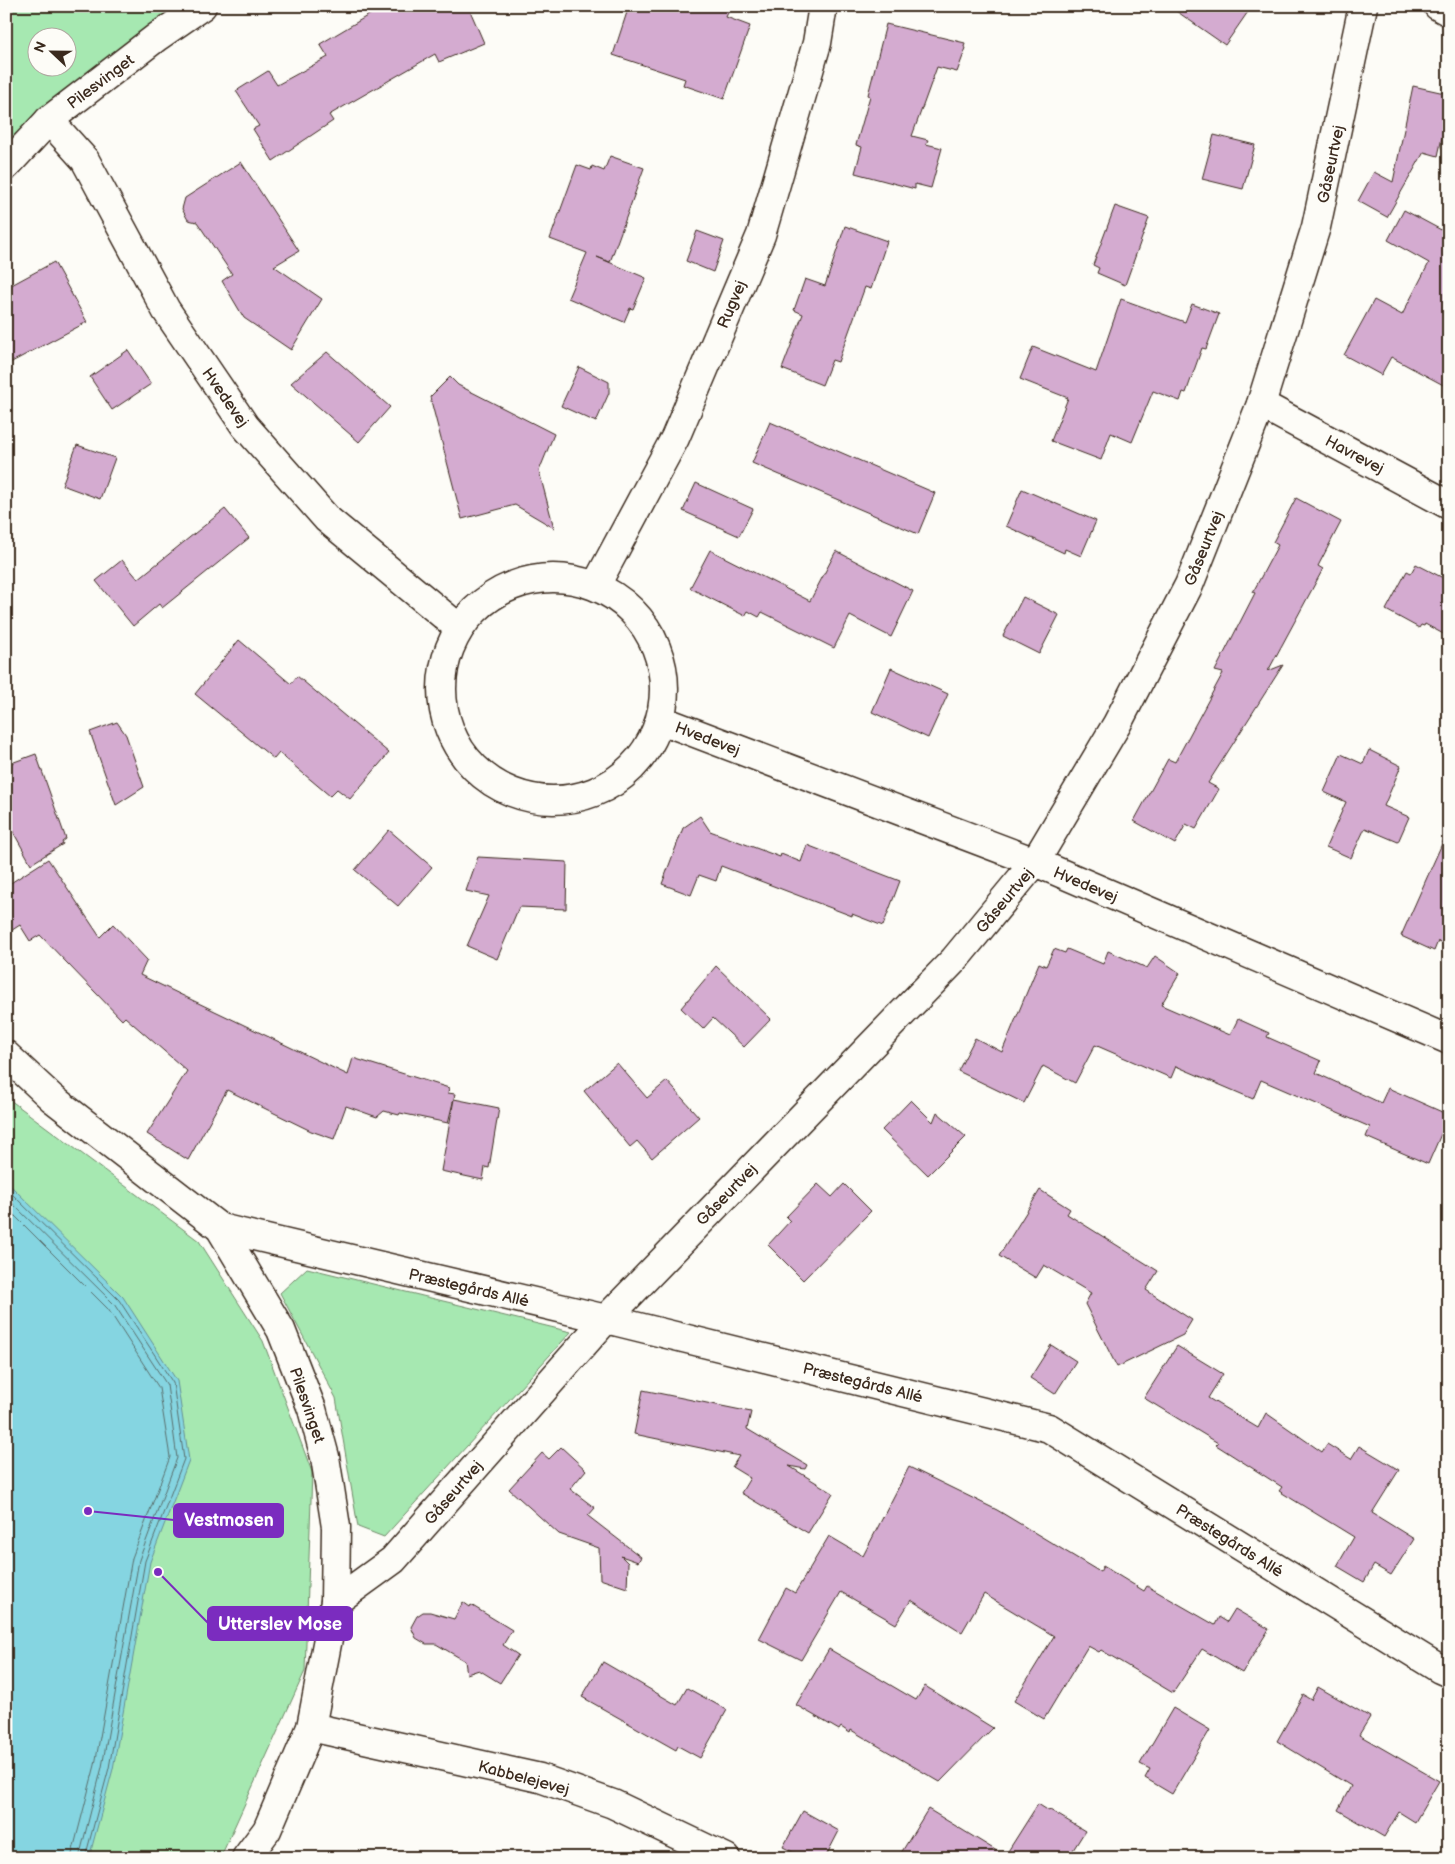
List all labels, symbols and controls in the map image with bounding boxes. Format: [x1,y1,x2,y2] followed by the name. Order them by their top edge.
[28,28,78,78] north arrow
[31,39,50,55] text: N
[64,51,138,113] street label: Pilesvinget
[1314,124,1349,205] street label: Gåseurtvej
[714,278,751,331] street label: Rugvej
[197,365,252,431] street label: Hvedevej
[1322,432,1387,479] street label: Havrevej
[1181,508,1228,589] street label: Gåseurtvej
[672,718,743,760] street label: Hvedevej
[1050,863,1120,907] street label: Hvedevej
[972,865,1038,937] street label: Gåseurtvej
[693,1160,761,1230] street label: Gåseurtvej
[407,1265,531,1312] street label: Præstegårds Allé
[801,1359,925,1408] street label: Præstegårds Allé
[285,1365,328,1446] street label: Pilesvinget
[421,1457,487,1529] street label: Gåseurtvej
[1172,1501,1287,1582] street label: Præstegårds Allé
[174,1504,283,1537] callout: Vestmosen
[184,1510,274,1531] text: Vestmosen
[208,1607,352,1640] callout: Utterslev Mose
[218,1614,342,1635] text: Utterslev Mose
[476,1757,571,1800] street label: Kabbelejevej

